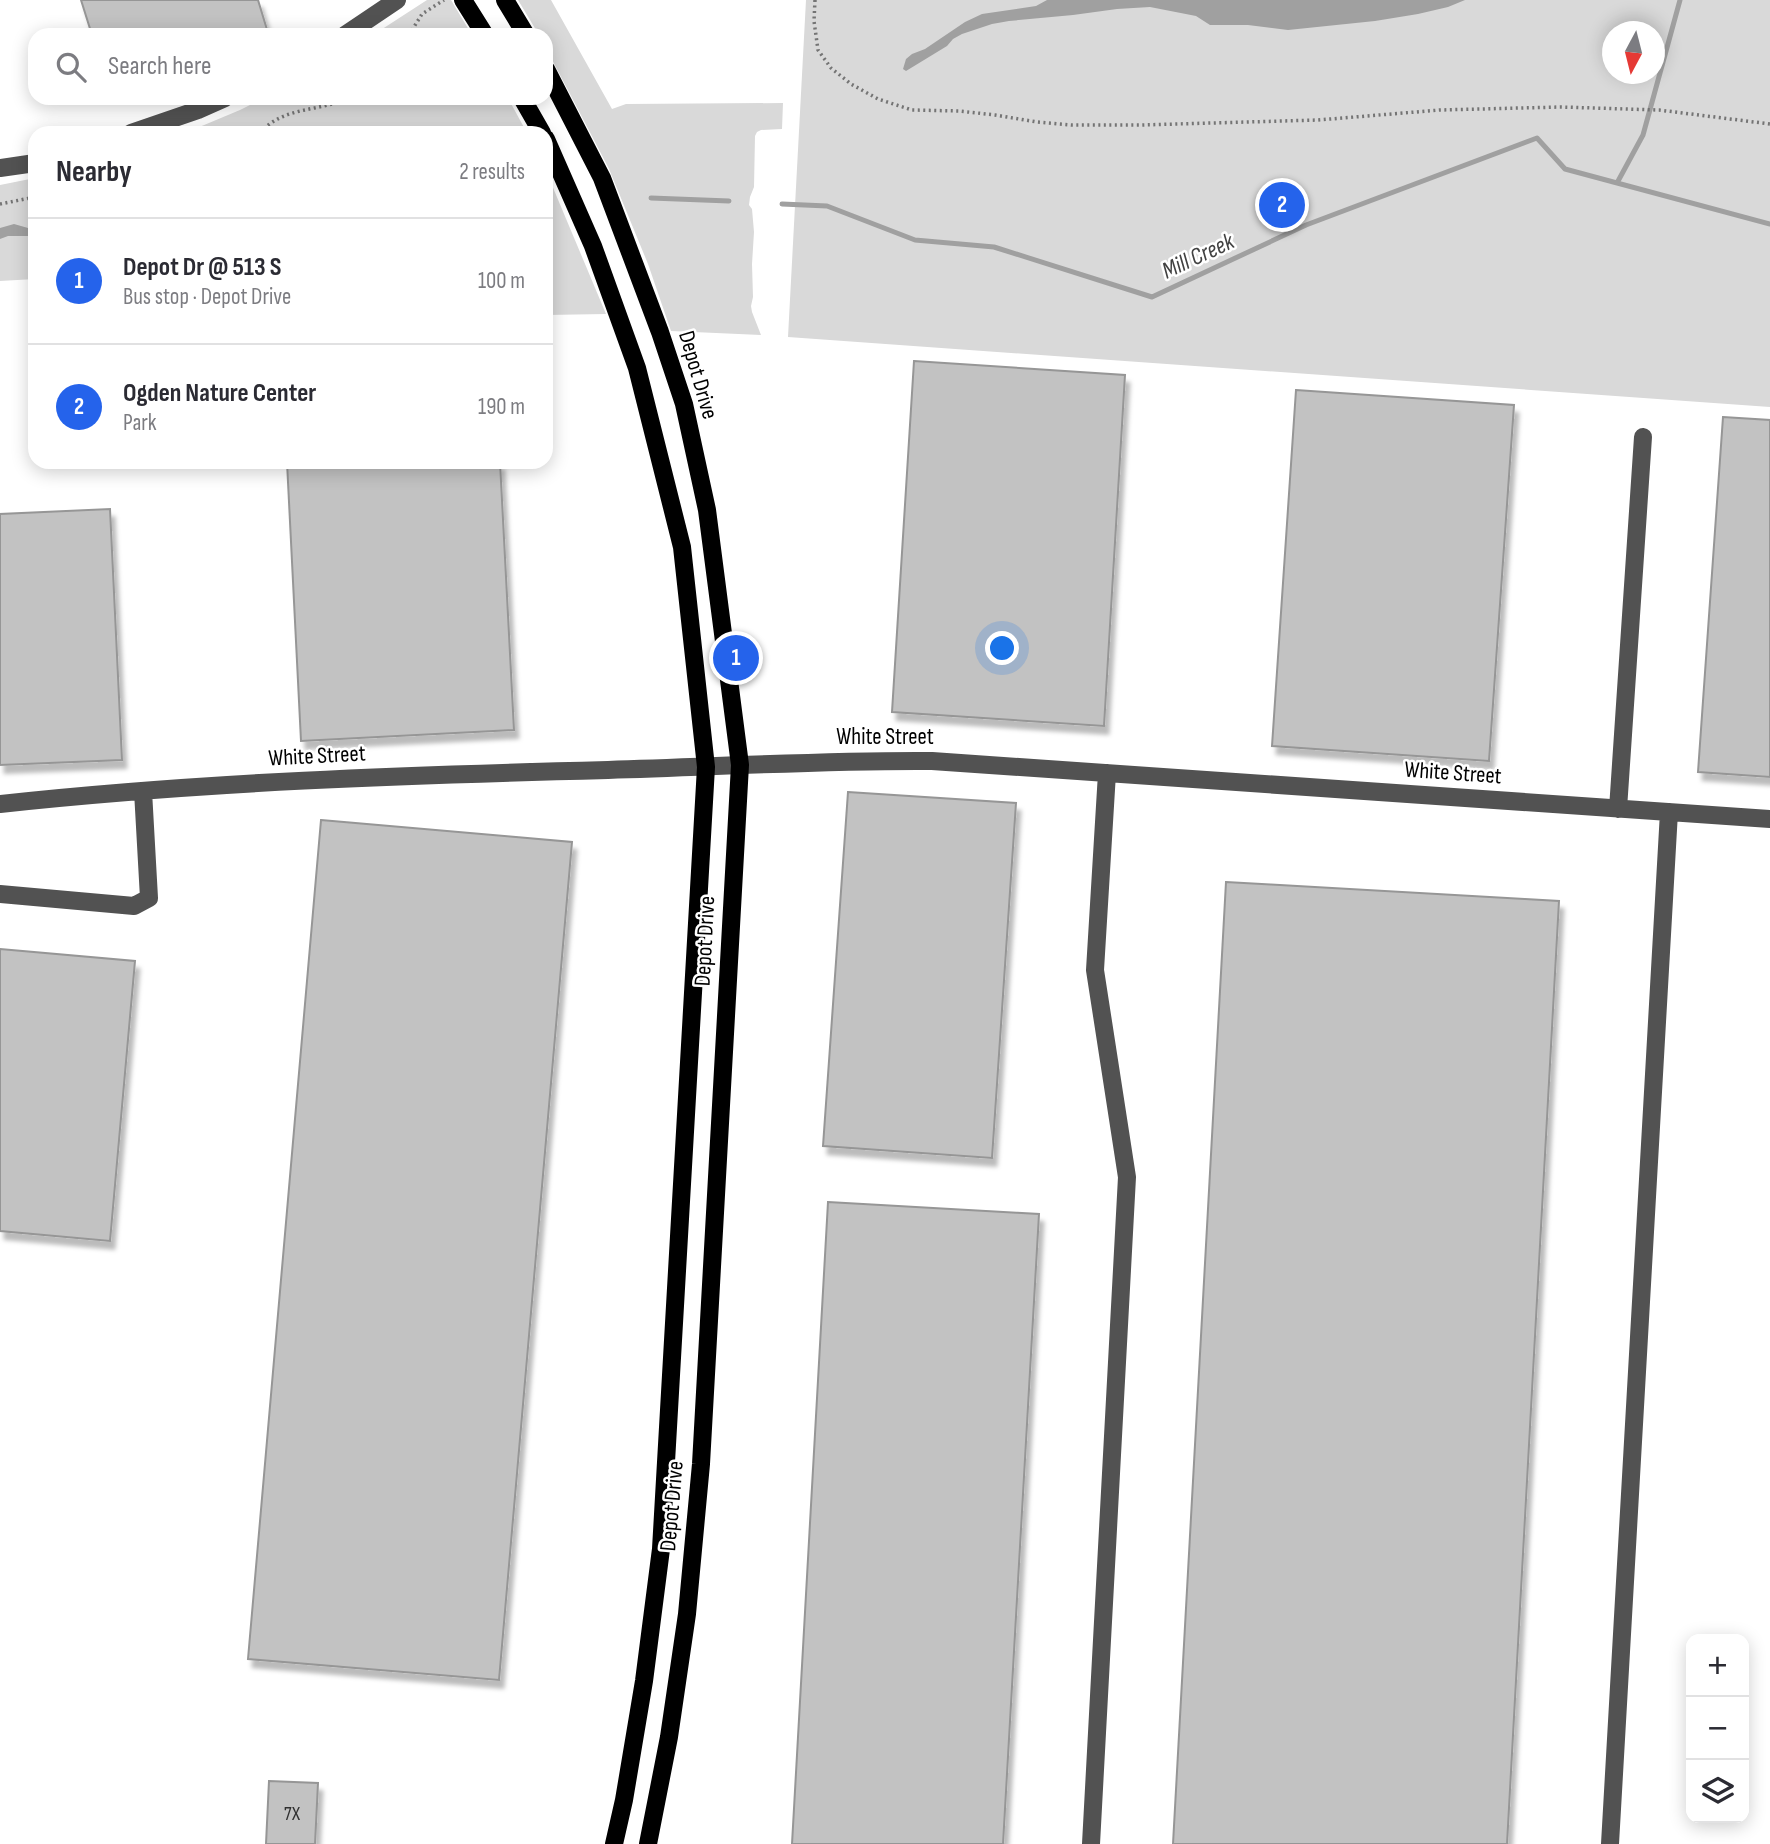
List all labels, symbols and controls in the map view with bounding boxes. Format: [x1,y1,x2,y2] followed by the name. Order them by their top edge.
[1602,21,1665,84] north arrow
[28,28,553,105] search box
[52,48,90,86] icon: search
[108,51,211,82] text: Search here
[56,154,132,190] text: Nearby
[459,158,525,186] text: 2 results
[1259,179,1305,231] pin: 2
[1157,226,1240,285] water label: Mill Creek
[123,252,281,283] text: Depot Dr @ 513 S
[74,267,84,295] text: 1
[478,267,525,295] text: 100 m
[123,283,291,311] text: Bus stop · Depot Drive
[672,328,724,422] street label: Depot Drive
[123,378,316,409] text: Ogden Nature Center
[74,393,84,421] text: 2
[478,393,525,421] text: 190 m
[123,409,157,437] text: Park
[985,631,1019,665] your location
[713,632,759,684] pin: 1
[836,723,934,751] street label: White Street
[268,739,366,773] street label: White Street
[1403,756,1503,790] street label: White Street
[689,895,721,987] street label: Depot Drive
[654,1460,690,1552] street label: Depot Drive
[1686,1634,1749,1823] map controls
[1686,1634,1749,1697] button: +
[1686,1697,1749,1760] button: −
[1686,1760,1749,1823] button: layers
[284,1803,300,1826] house number: 7X

